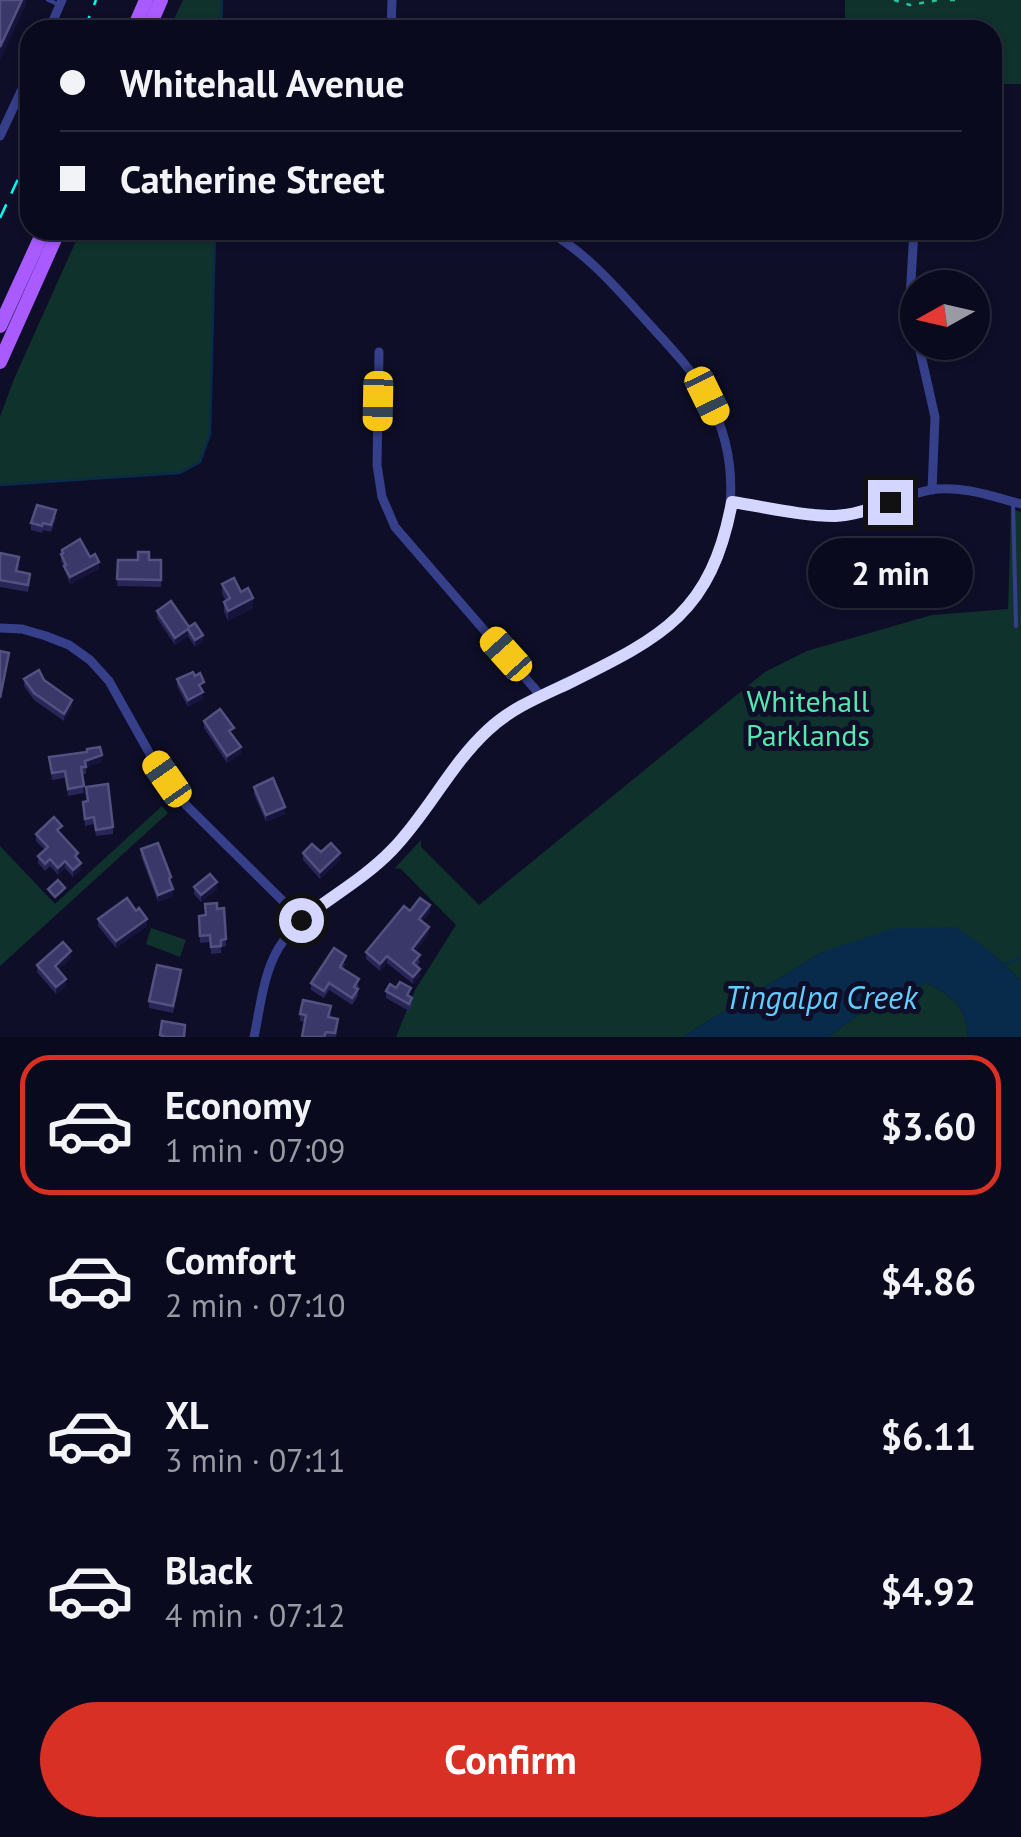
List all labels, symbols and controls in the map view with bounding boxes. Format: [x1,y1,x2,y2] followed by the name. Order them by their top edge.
[120,58,405,107] text: Whitehall Avenue
[120,154,385,203] text: Catherine Street
[900,270,990,360] north arrow
[900,270,990,360] map controls
[680,362,734,430] car
[362,371,394,431] car
[868,480,913,525] route end
[808,537,972,607] callout: 2 min
[851,552,930,594] text: 2 min
[475,622,537,686] car
[746,681,870,754] park label: Whitehall Parklands
[138,746,196,812] car
[279,898,324,943] route start
[725,976,919,1018] water label: Tingalpa Creek
[45,1080,135,1170] icon: car
[165,1080,311,1129] text: Economy
[880,1101,976,1150] text: $3.60
[165,1129,345,1171] text: 1 min · 07:09
[45,1235,135,1325] icon: car
[165,1235,296,1284] text: Comfort
[880,1256,976,1305] text: $4.86
[165,1284,345,1326] text: 2 min · 07:10
[45,1390,135,1480] icon: car
[165,1390,209,1439] text: XL
[880,1411,976,1460] text: $6.11
[165,1439,345,1481] text: 3 min · 07:11
[45,1545,135,1635] icon: car
[165,1545,253,1594] text: Black
[880,1566,976,1615] text: $4.92
[165,1594,345,1636] text: 4 min · 07:12
[40,1702,981,1817] button: Confirm

